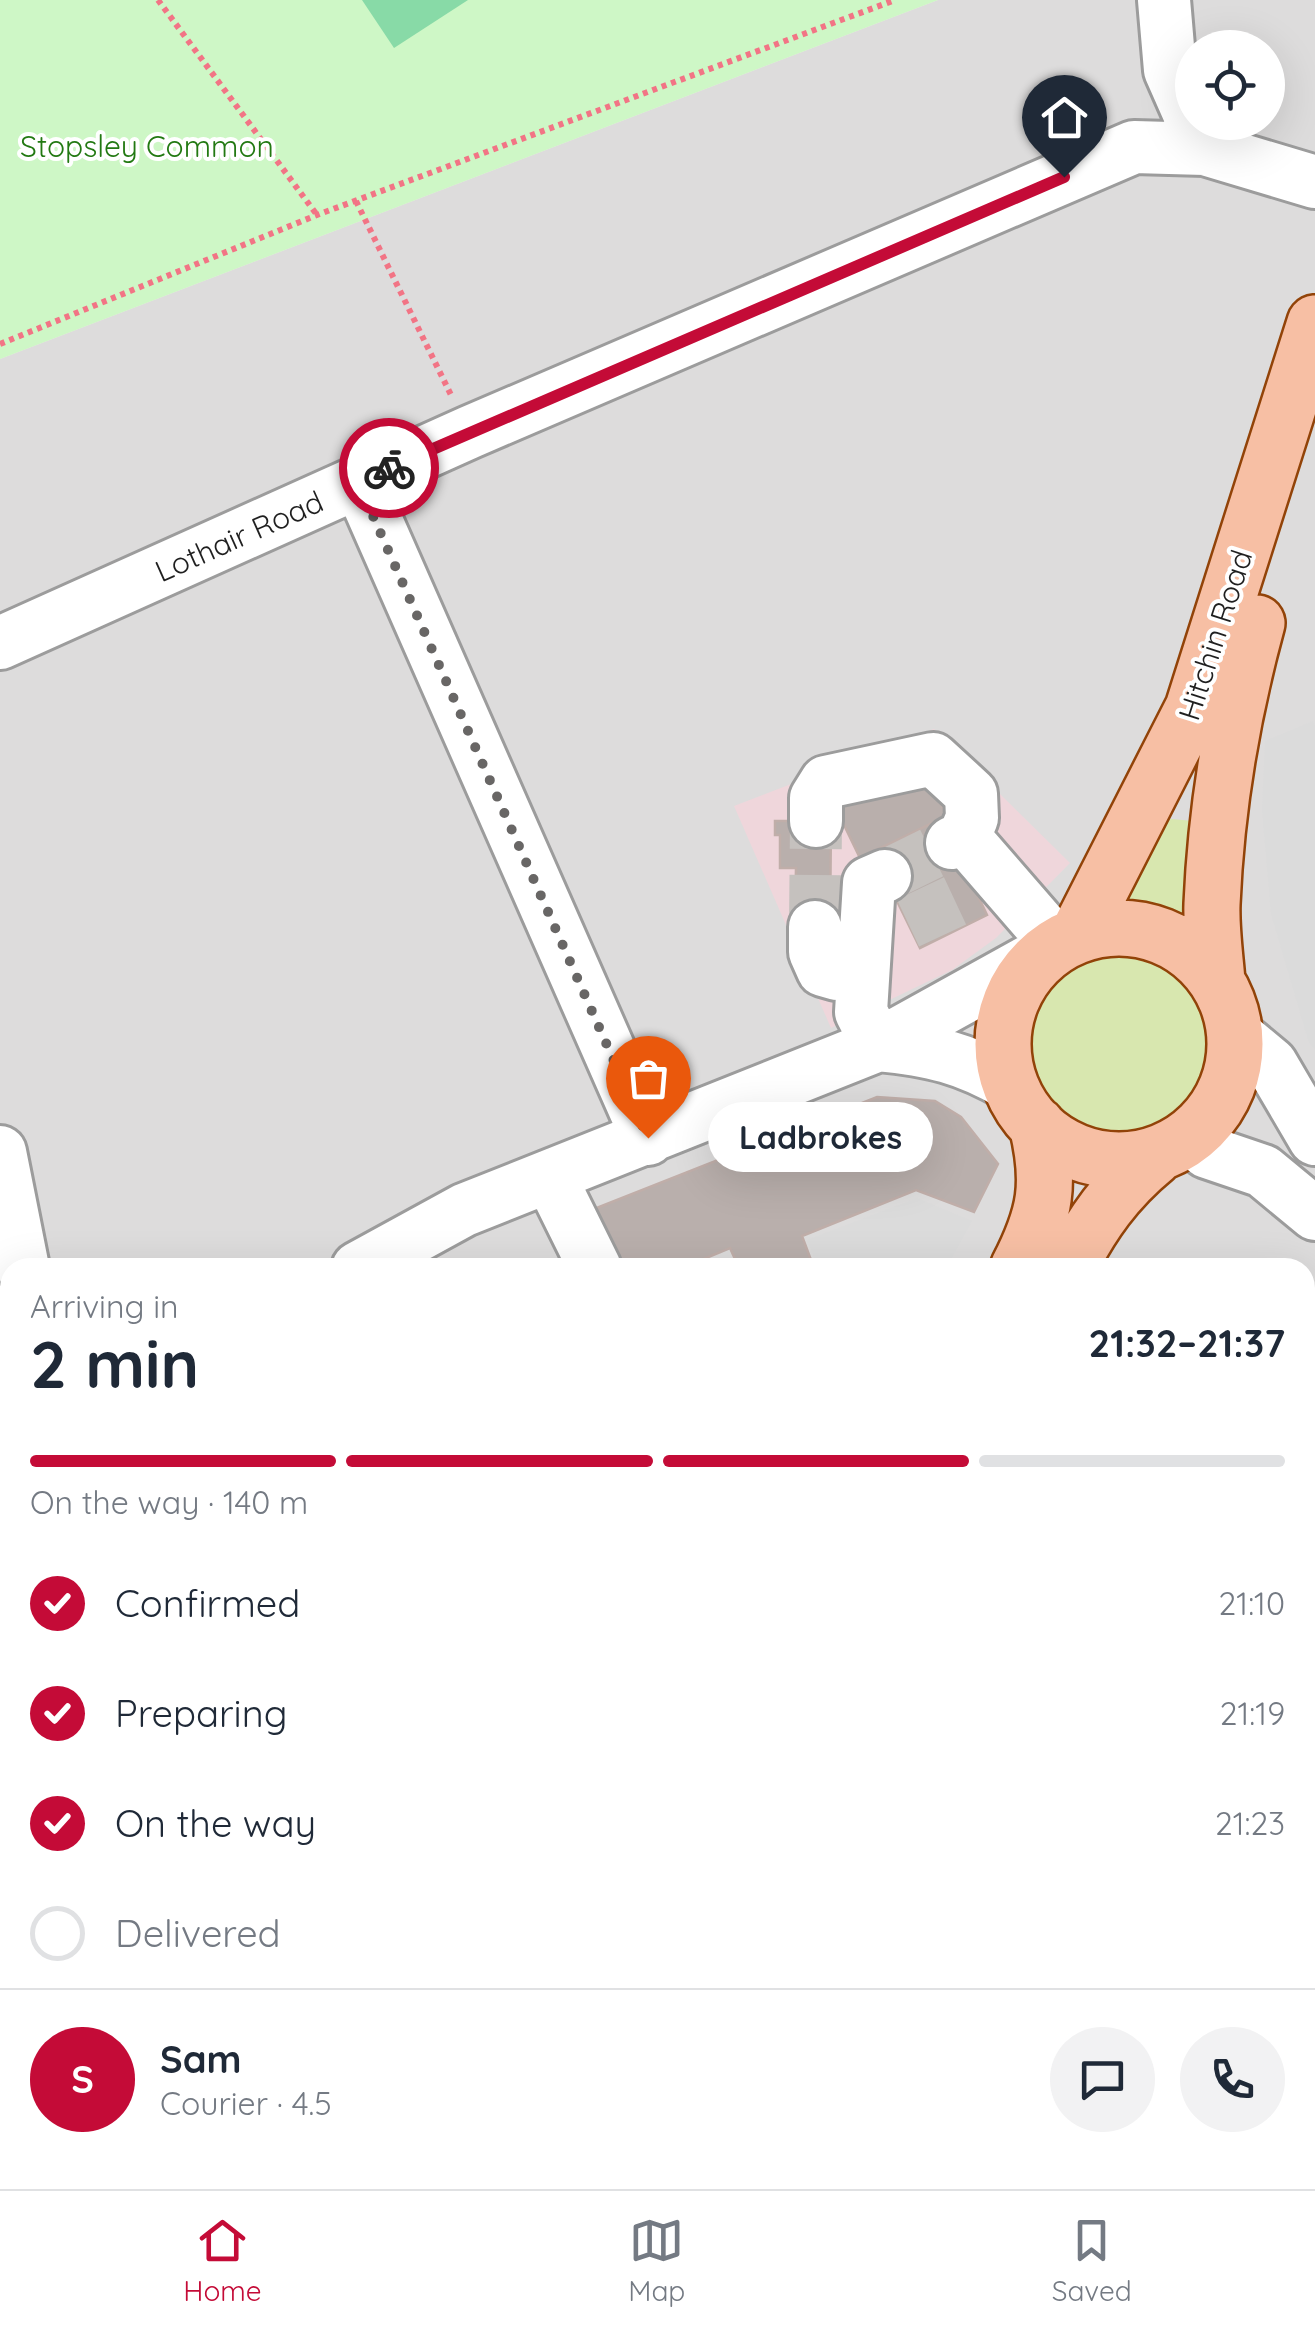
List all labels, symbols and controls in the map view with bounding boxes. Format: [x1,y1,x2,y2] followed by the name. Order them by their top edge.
[1175,30,1285,140] map controls
[1175,30,1285,140] button: locate
[1022,75,1107,178] pin
[1037,90,1092,145] icon: home
[20,127,274,165] park label: Stopsley Common
[339,418,439,518] courier
[362,441,417,496] icon: bike
[149,482,329,590] street label: Lothair Road
[1170,545,1260,725] street label: Hitchin Road
[606,1036,691,1139] pin
[621,1051,676,1106] icon: bag
[708,1103,933,1173] callout: Ladbrokes
[739,1117,902,1157] text: Ladbrokes
[30,1286,179,1326] text: Arriving in
[1089,1319,1285,1367] text: 21:32–21:37
[30,1323,199,1404] text: 2 min
[30,1482,308,1522] text: On the way · 140 m
[30,1576,85,1631] icon: check
[115,1579,300,1627] text: Confirmed
[1219,1583,1285,1623] text: 21:10
[30,1686,85,1741] icon: check
[115,1689,287,1737] text: Preparing
[1220,1693,1285,1733] text: 21:19
[30,1796,85,1851] icon: check
[115,1799,316,1847] text: On the way
[1215,1803,1285,1843] text: 21:23
[115,1909,281,1957] text: Delivered
[1050,2027,1155,2132] button: chat
[1180,2027,1285,2132] button: phone
[160,2035,242,2083] text: Sam
[71,2055,94,2103] text: S
[160,2083,332,2123] text: Courier · 4.5
[183,2213,262,2308] tab: Home
[628,2213,685,2308] tab: Map
[1052,2213,1132,2308] tab: Saved

